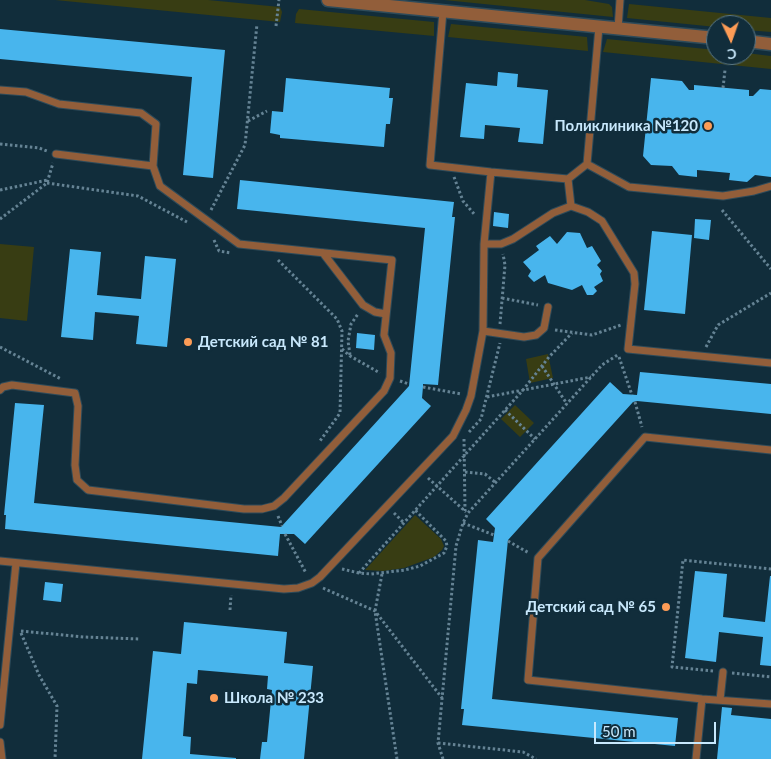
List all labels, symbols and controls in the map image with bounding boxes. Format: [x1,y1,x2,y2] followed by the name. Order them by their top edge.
[706,15,756,65] north arrow
[727,46,737,63] text: С
[555,117,698,135] place label: Поликлиника №120
[702,120,714,132] marker: Поликлиника №120
[198,333,328,351] place label: Детский сад № 81
[182,336,194,348] marker: Детский сад № 81
[526,598,656,616] place label: Детский сад № 65
[660,601,672,613] marker: Детский сад № 65
[224,689,324,707] place label: Школа № 233
[208,692,220,704] marker: Школа № 233
[596,712,718,744] scale bar
[602,722,636,740] text: 50 m

